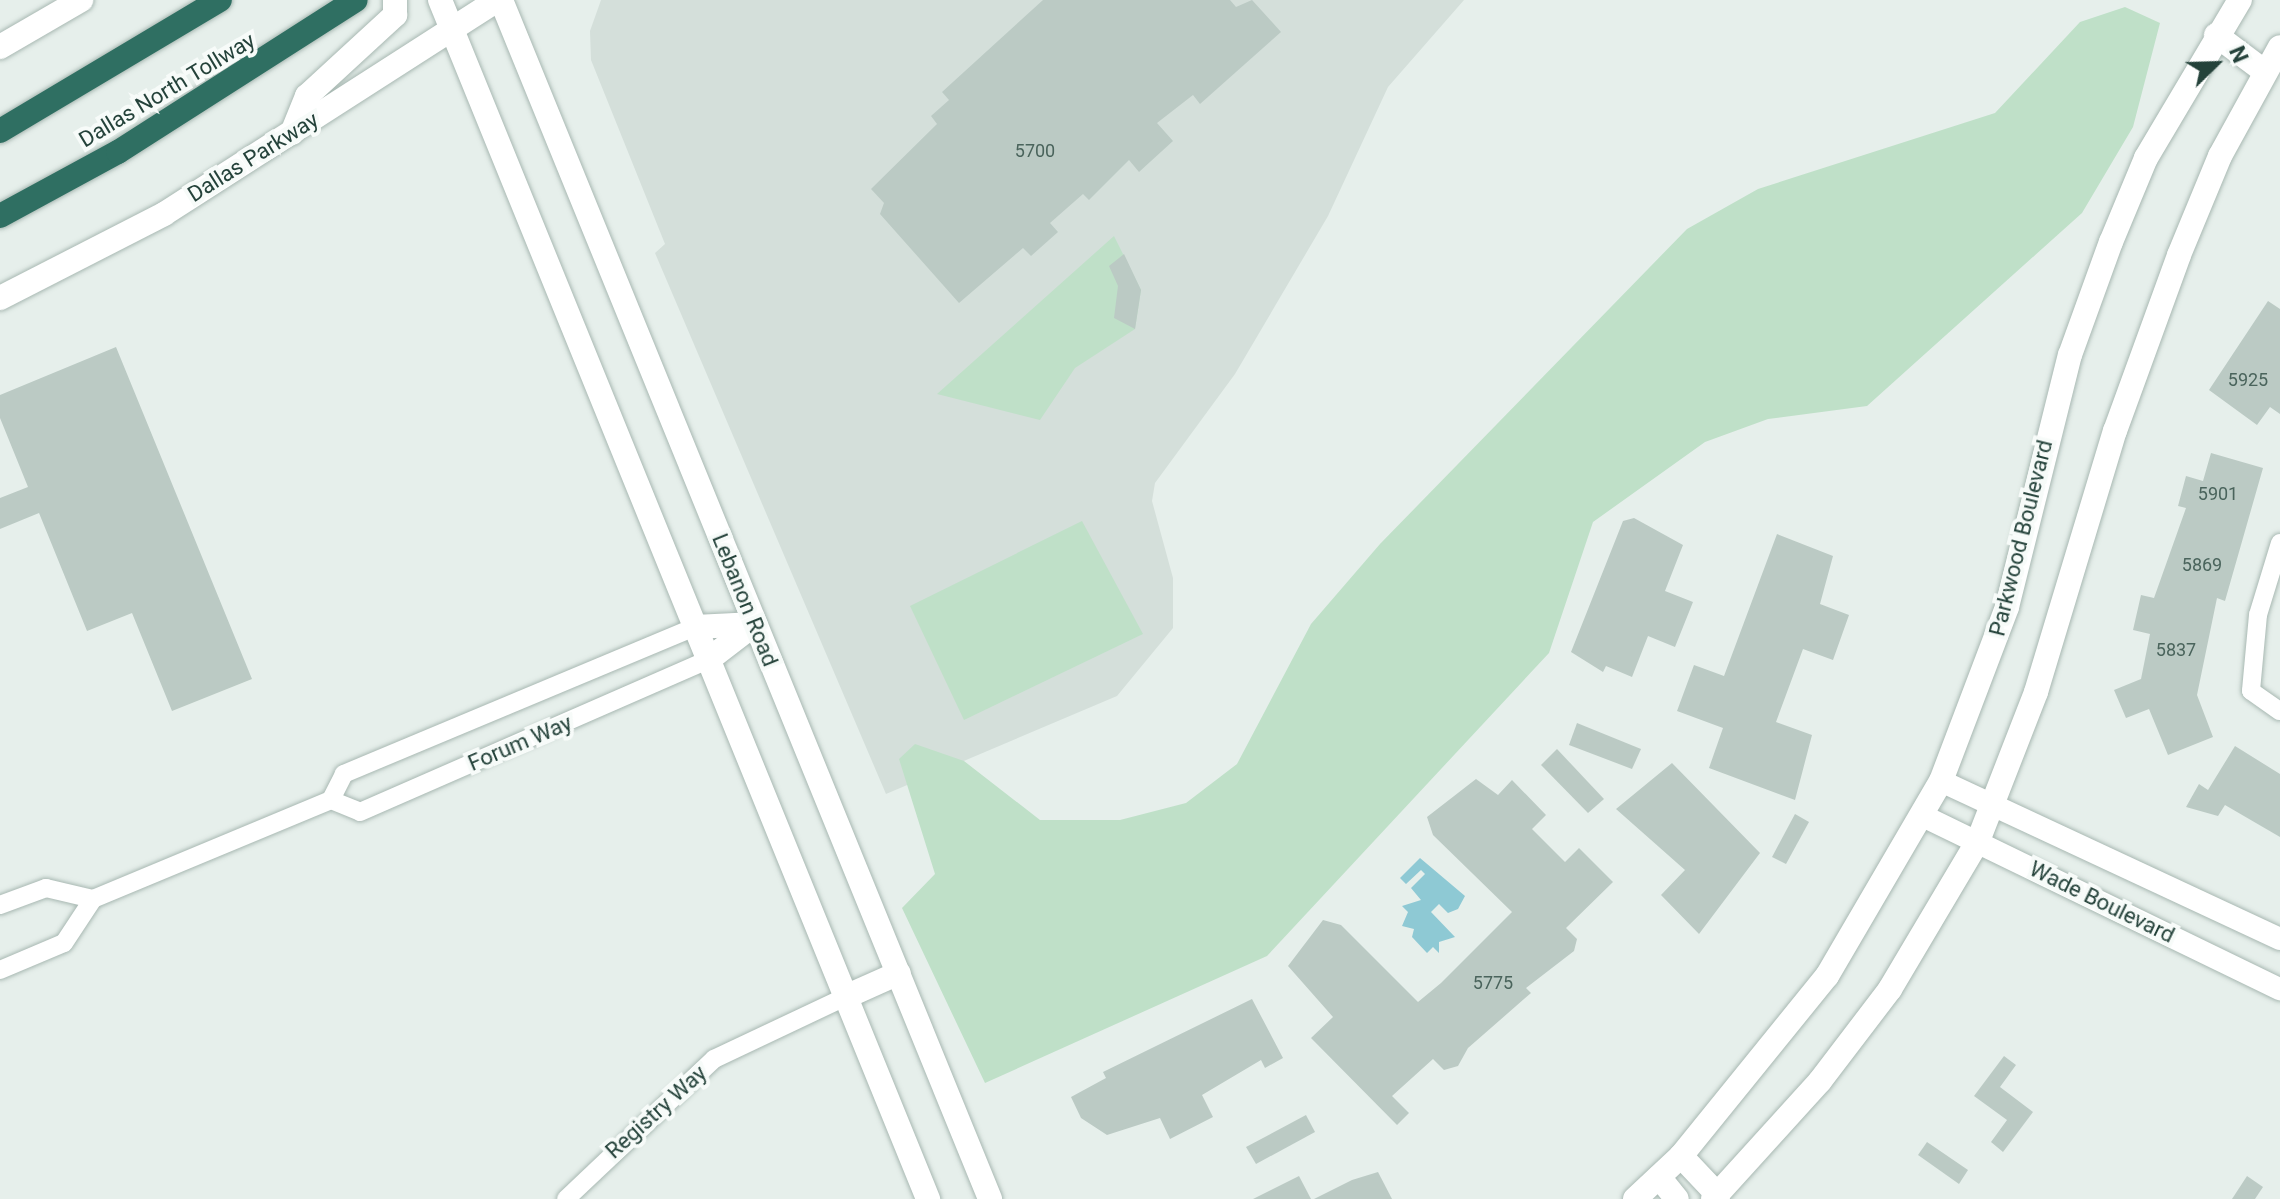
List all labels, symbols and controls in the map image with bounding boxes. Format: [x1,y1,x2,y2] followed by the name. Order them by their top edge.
[2176,24,2256,104] north arrow
[74,27,260,153] street label: Dallas North Tollway
[2224,42,2253,66] text: N
[183,106,323,208] street label: Dallas Parkway
[1015,140,1055,162] house number: 5700
[2228,369,2268,391] house number: 5925
[1984,437,2058,639] street label: Parkwood Boulevard
[2198,483,2238,505] house number: 5901
[706,530,784,670] street label: Lebanon Road
[2182,554,2222,576] house number: 5869
[2156,639,2196,661] house number: 5837
[464,709,576,777] street label: Forum Way
[2025,855,2179,949] street label: Wade Boulevard
[1473,972,1513,994] house number: 5775
[600,1060,712,1164] street label: Registry Way

